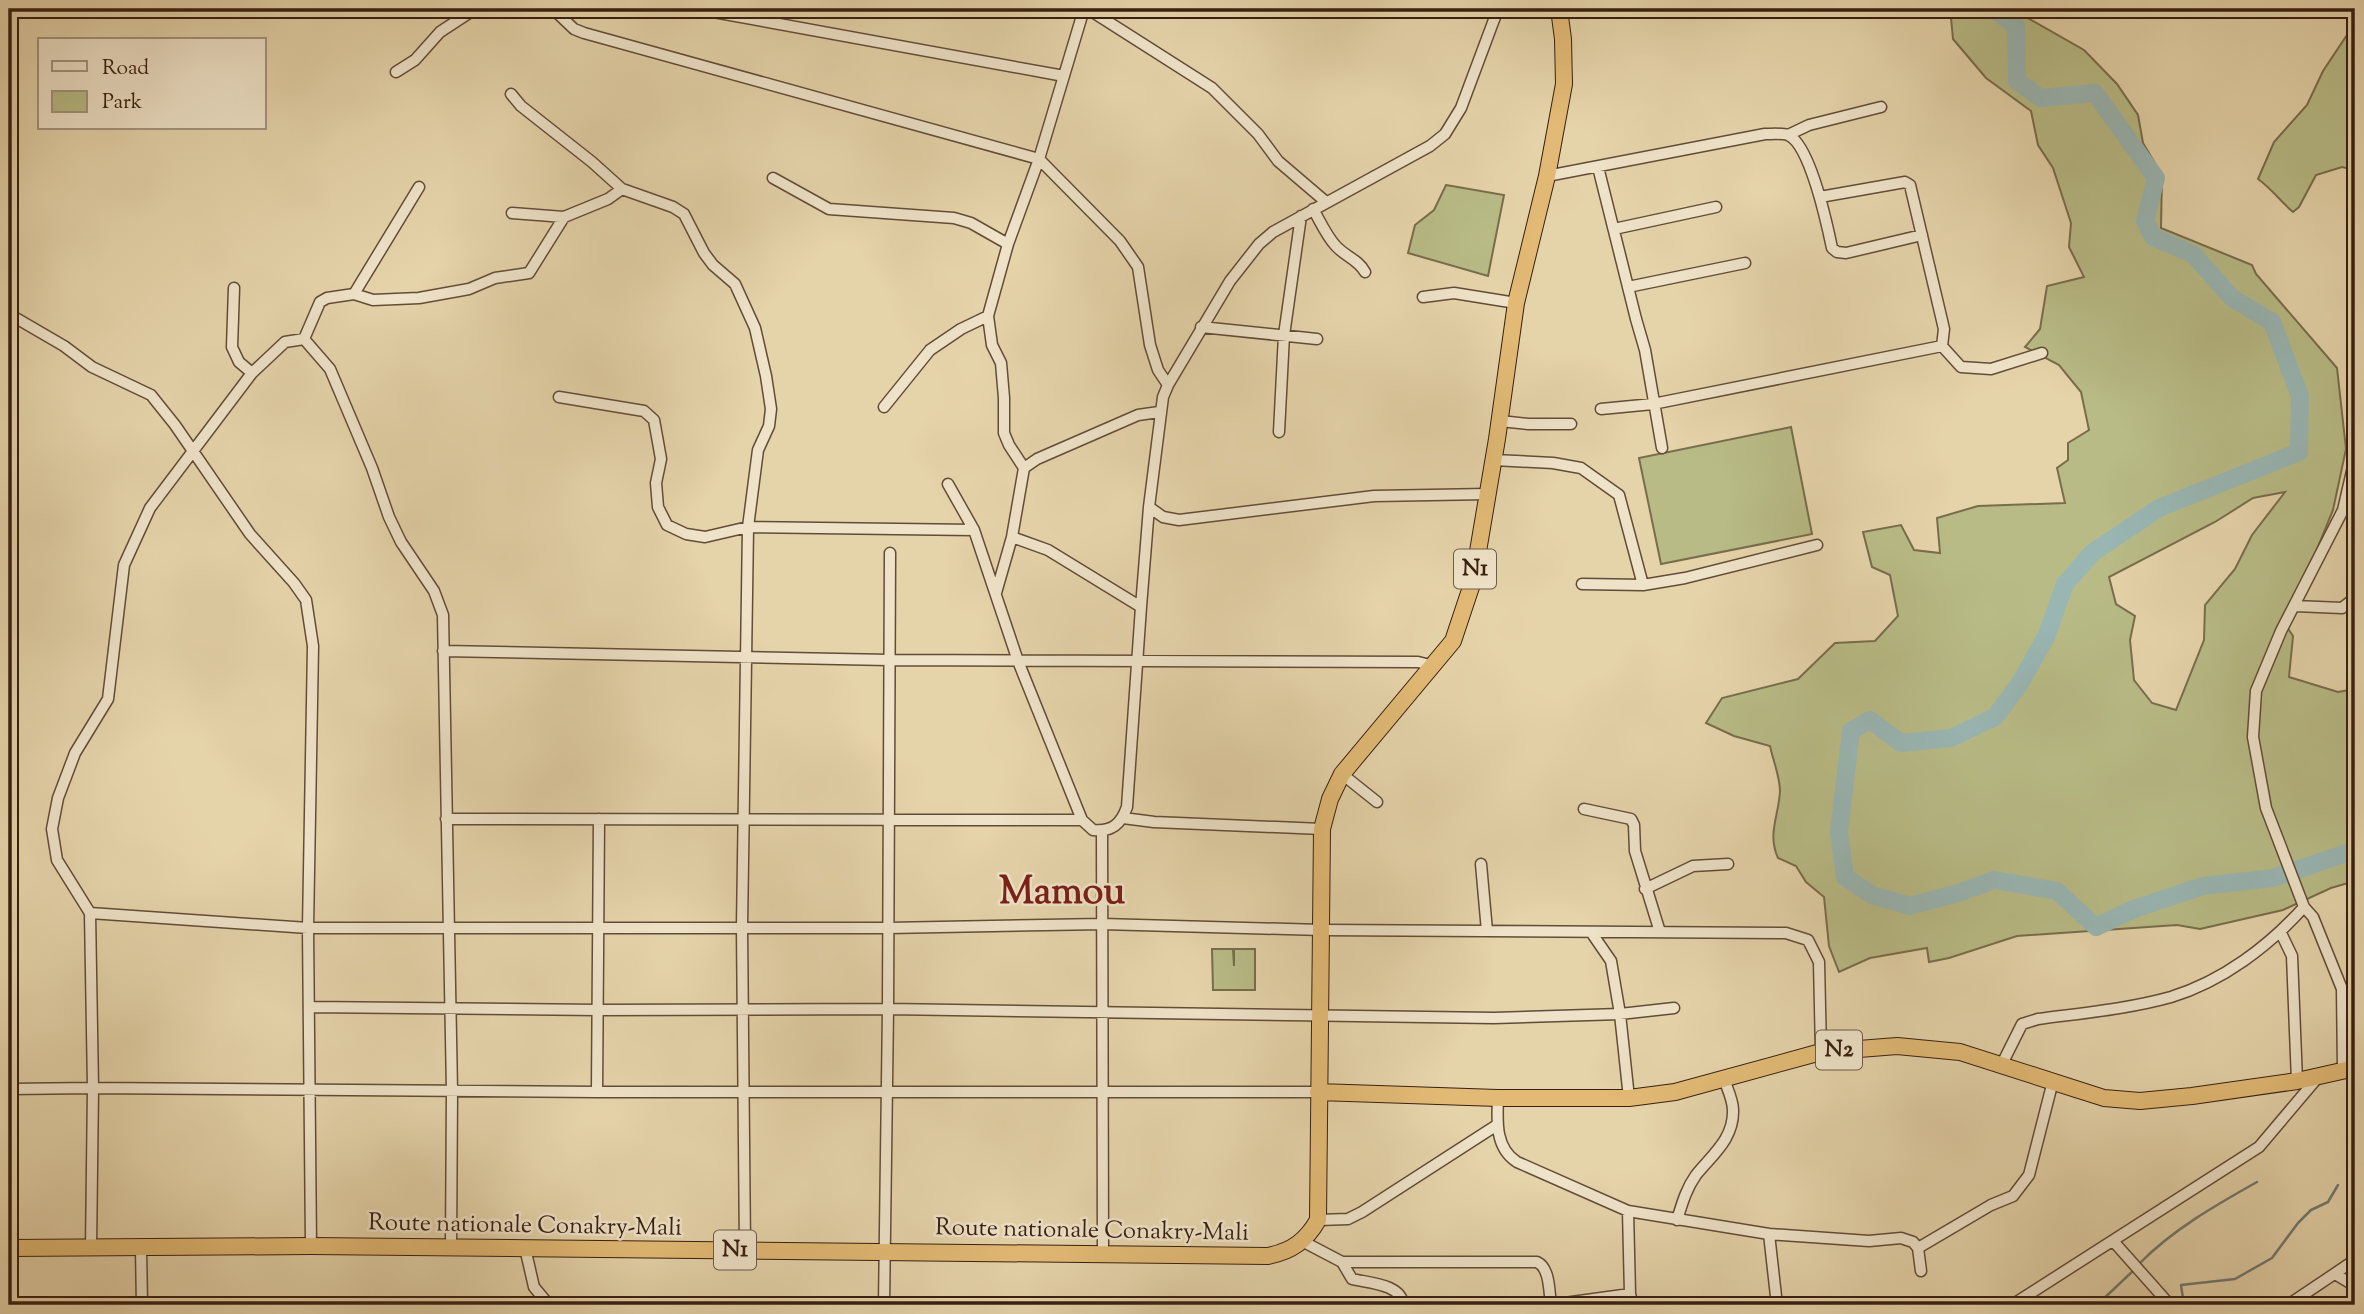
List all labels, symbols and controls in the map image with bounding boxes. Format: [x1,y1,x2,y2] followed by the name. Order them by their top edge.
[38,38,266,130] legend
[102,54,149,84] text: Road
[102,88,143,118] text: Park
[1454,550,1496,589] road number: N1
[999,867,1125,921] district label: Mamou
[1816,1030,1862,1070] road number: N2
[368,1206,682,1246] street label: Route nationale Conakry-Mali
[935,1211,1249,1251] street label: Route nationale Conakry-Mali
[714,1231,756,1270] road number: N1

